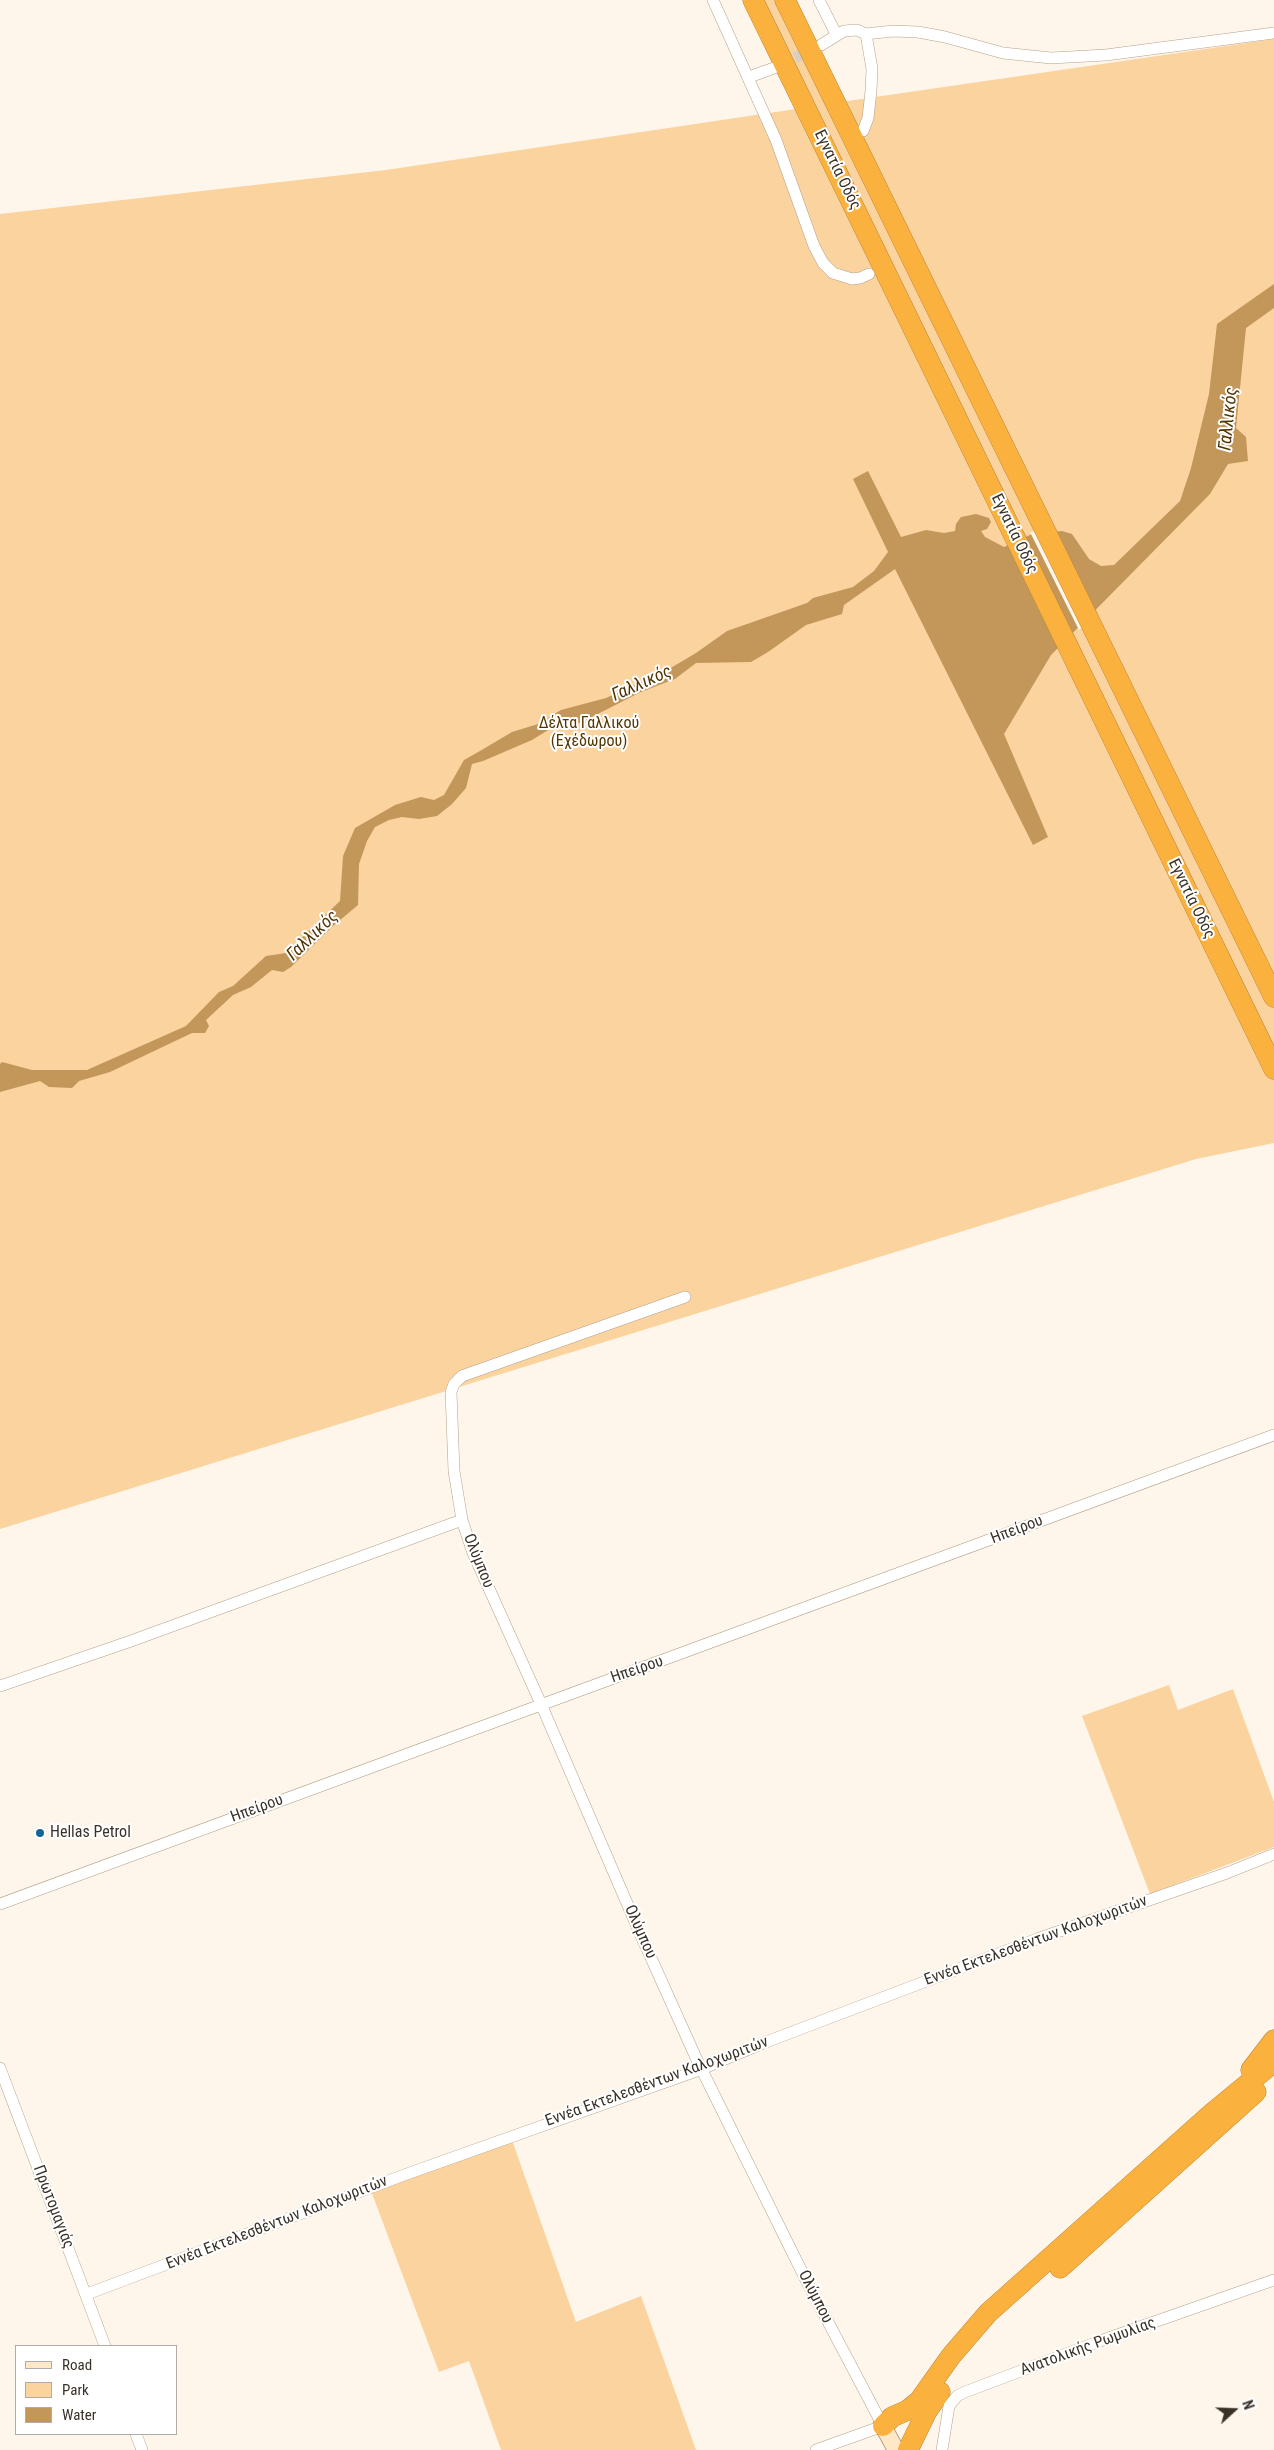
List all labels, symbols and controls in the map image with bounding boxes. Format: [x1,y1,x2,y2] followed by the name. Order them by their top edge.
[809,127,865,213] street label: Εγνατία Οδός
[1215,386,1243,452] water label: Γαλλικός
[986,491,1042,577] street label: Εγνατία Οδός
[609,661,675,707] water label: Γαλλικός
[539,714,639,752] park label: Δέλτα Γαλλικού (Εχέδωρου)
[1163,856,1219,942] street label: Εγνατία Οδός
[283,906,343,966] water label: Γαλλικός
[988,1511,1046,1549] street label: Ηπείρου
[458,1531,498,1591] street label: Ολύμπου
[608,1652,666,1688] street label: Ηπείρου
[228,1791,286,1827] street label: Ηπείρου
[50,1823,131,1843] place label: Hellas Petrol
[34,1827,46,1839] marker: Hellas Petrol
[922,1892,1150,1990] street label: Εννέα Εκτελεσθέντων Καλοχωριτών
[620,1902,660,1962] street label: Ολύμπου
[543,2033,771,2131] street label: Εννέα Εκτελεσθέντων Καλοχωριτών
[28,2163,78,2251] street label: Πρωτομαγιάς
[164,2172,390,2274] street label: Εννέα Εκτελεσθέντων Καλοχωριτών
[794,2267,836,2327] street label: Ολύμπου
[1018,2314,1158,2380] street label: Ανατολικής Ρωμυλίας
[15,2345,178,2435] legend
[62,2356,92,2374] text: Road
[62,2381,89,2399] text: Park
[1209,2385,1259,2435] north arrow
[1239,2398,1257,2412] text: N
[62,2406,96,2424] text: Water

